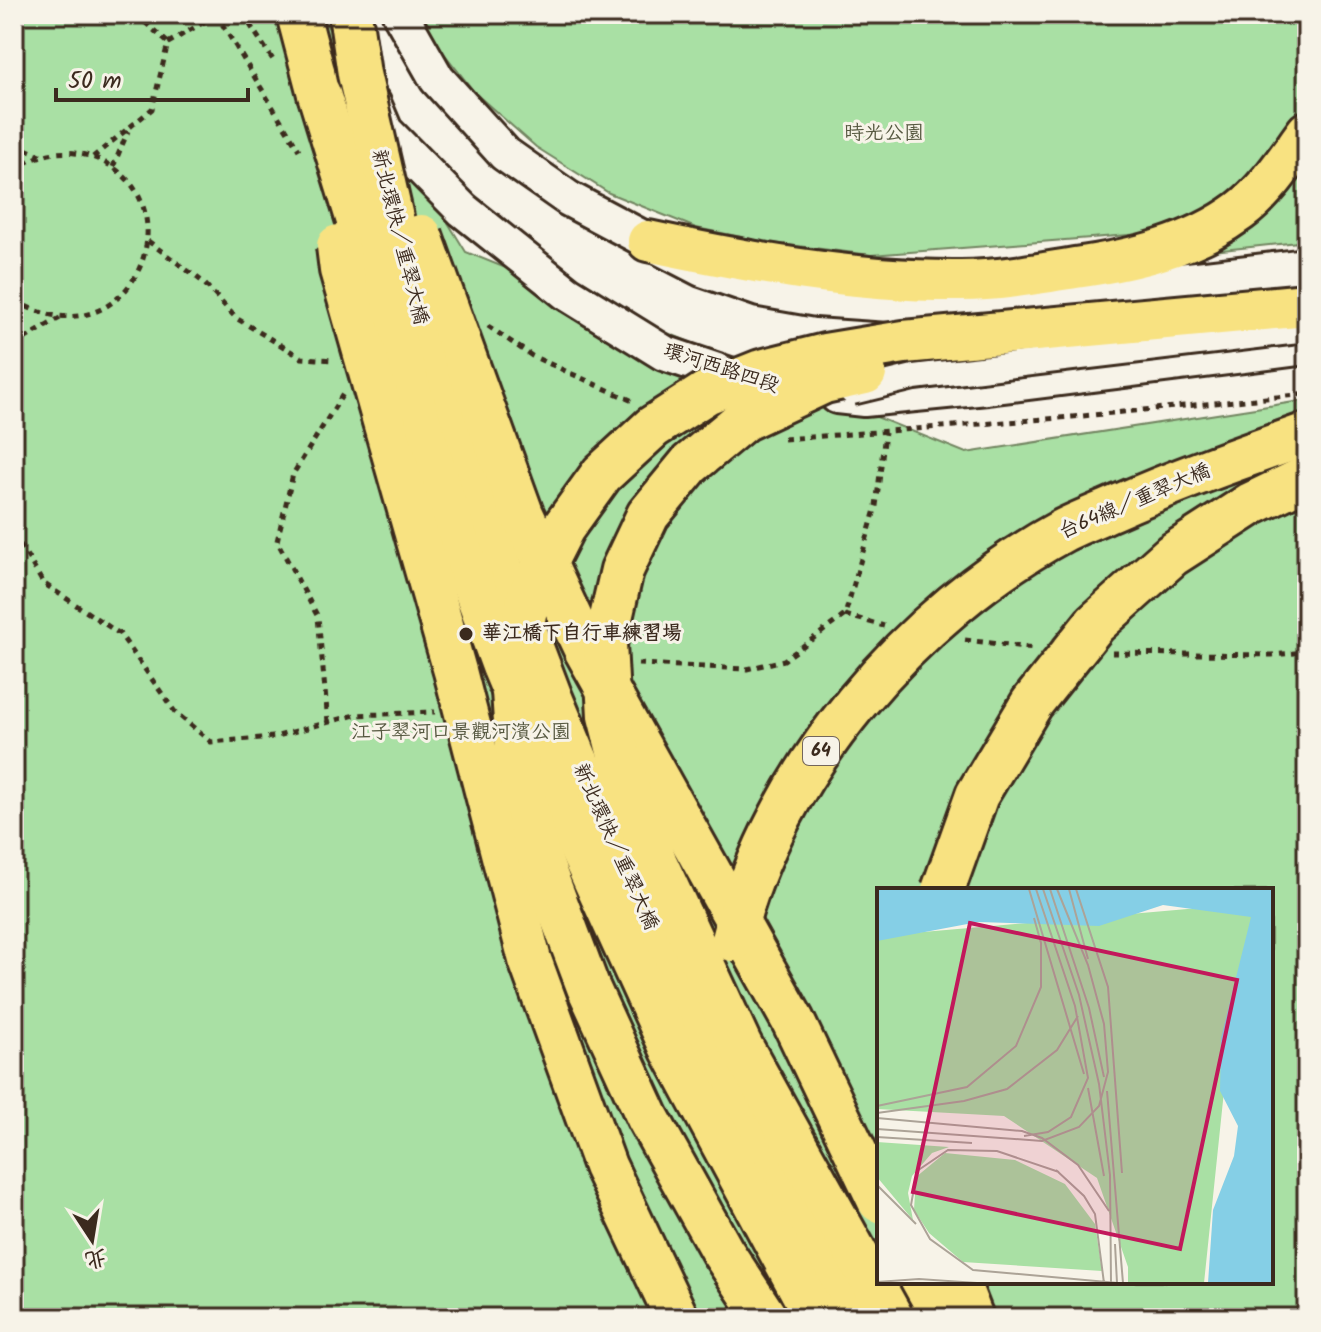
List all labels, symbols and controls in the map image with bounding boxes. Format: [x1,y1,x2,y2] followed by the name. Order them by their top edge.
[56,52,248,102] scale bar
[68,62,122,101] text: 50 m
[844,118,924,150] park label: 時光公園
[362,146,436,328] street label: 新北環快／重翠大橋
[659,335,783,403] street label: 環河西路四段
[1054,456,1216,548] street label: 台64線／重翠大橋
[482,618,682,650] place label: 華江橋下自行車練習場
[457,625,475,643] marker: 華江橋下自行車練習場
[351,717,571,749] park label: 江子翠河口景觀河濱公園
[803,737,839,765] road number: 64
[564,758,666,936] street label: 新北環快／重翠大橋
[877,888,1273,1284] inset map
[52,1200,132,1280] north arrow
[81,1238,110,1277] text: 北

